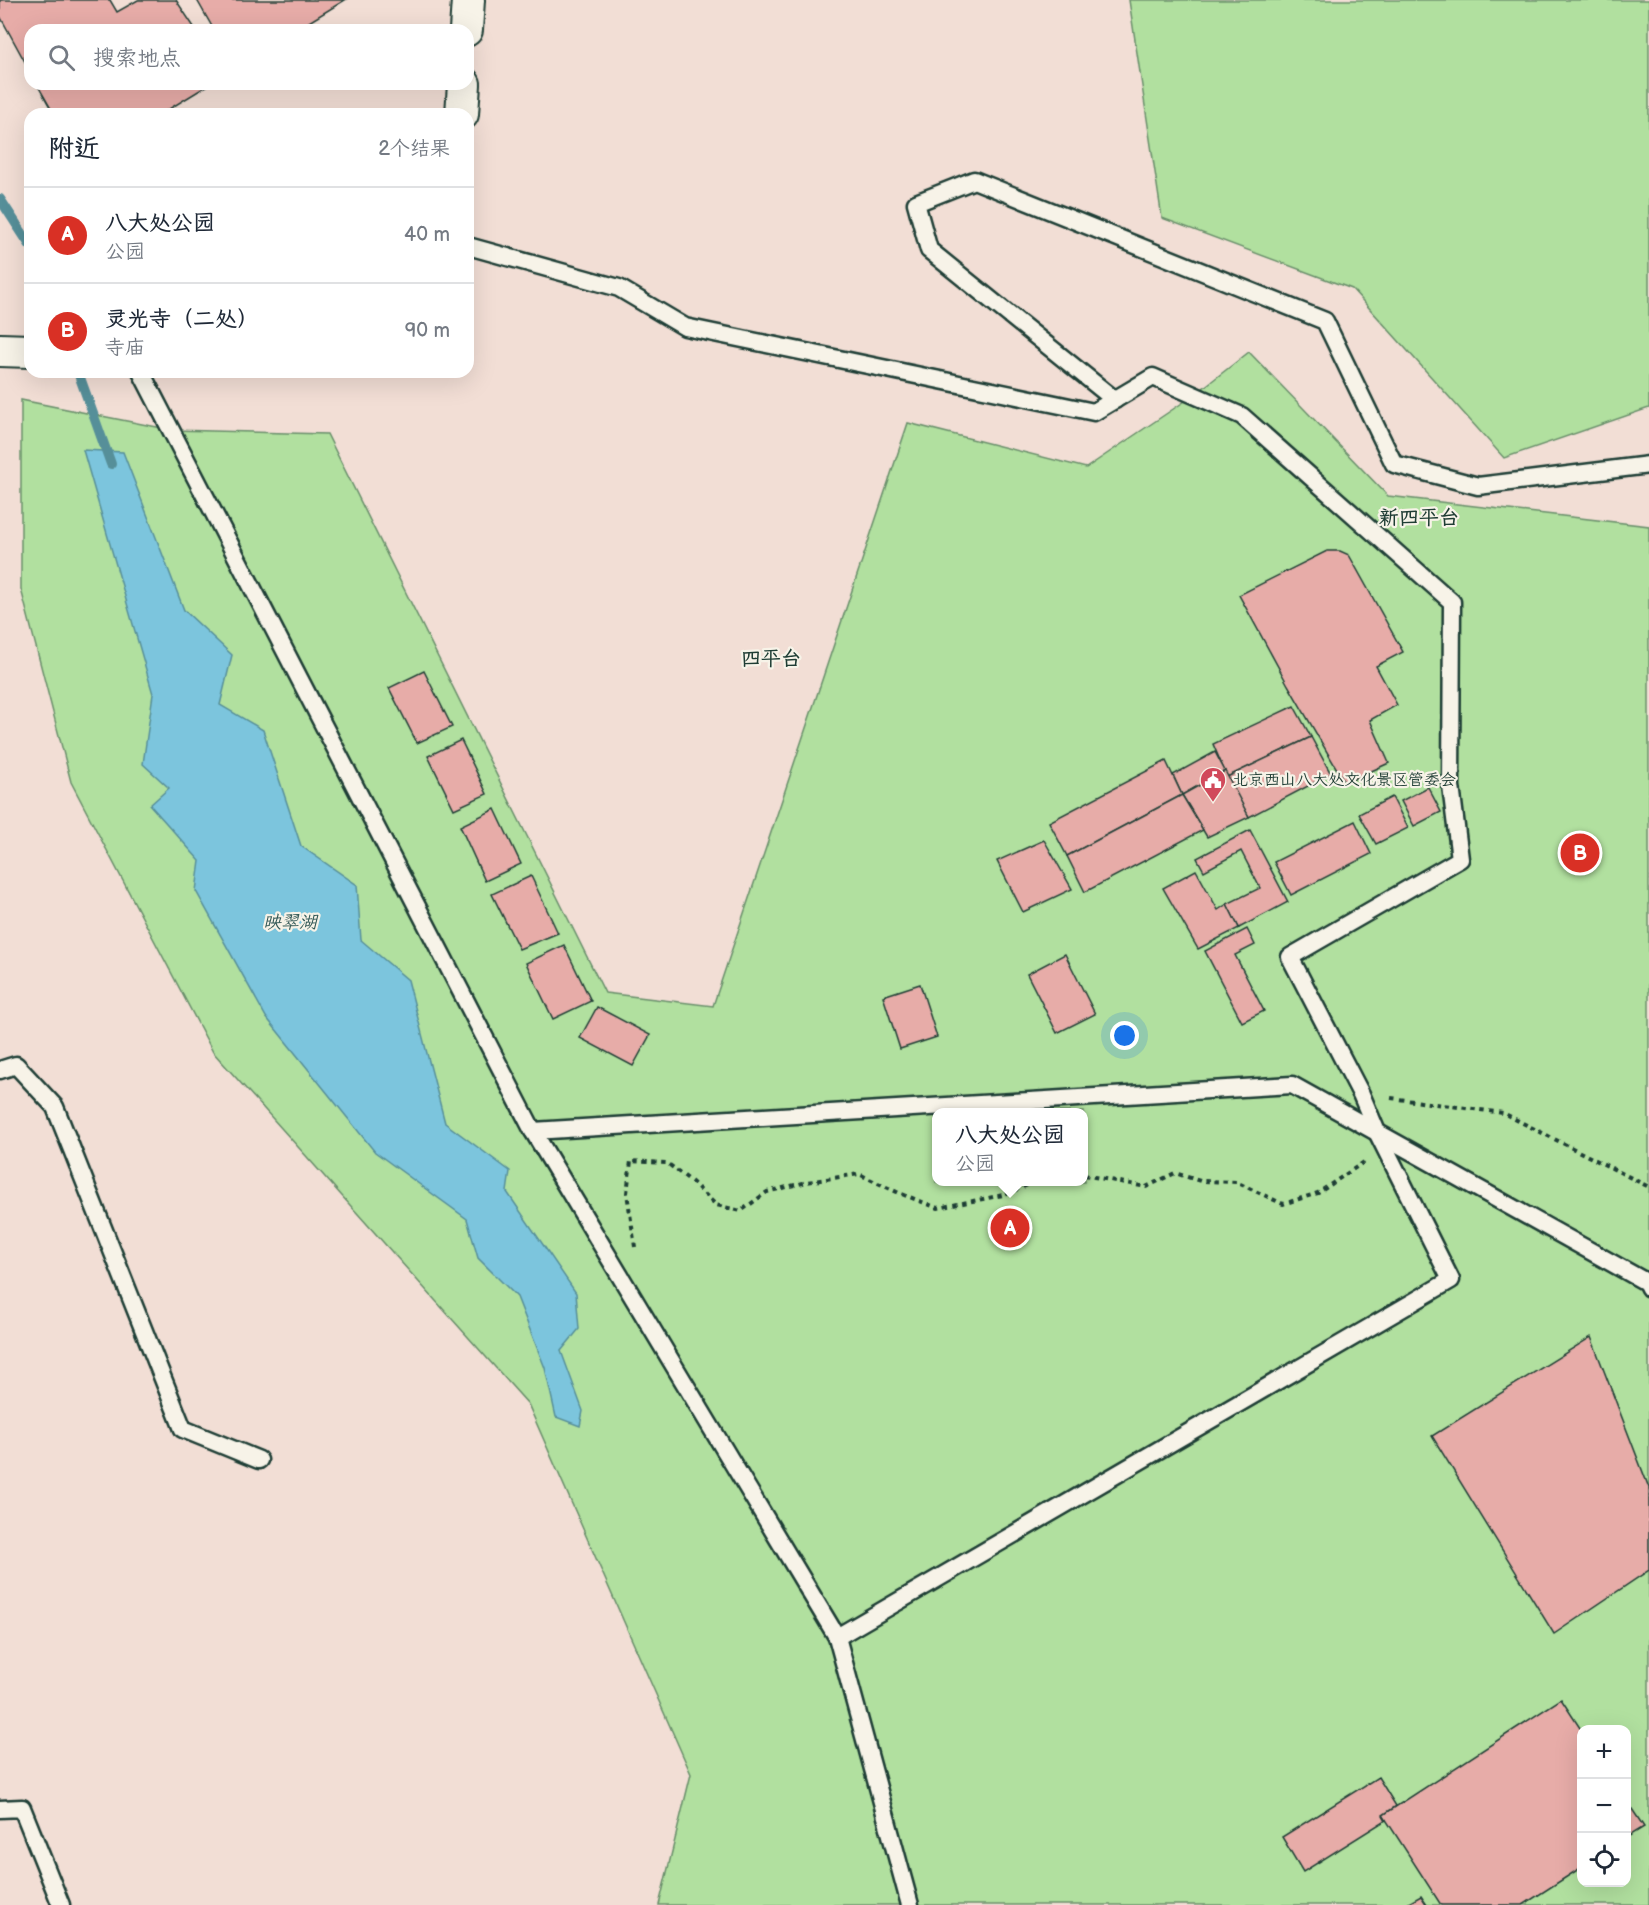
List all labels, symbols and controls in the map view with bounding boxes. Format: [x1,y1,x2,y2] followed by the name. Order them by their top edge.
[24,24,474,90] search box
[45,41,78,74] icon: search
[93,45,181,72] text: 搜索地点
[48,134,100,165] text: 附近
[378,137,450,161] text: 2个结果
[105,210,215,237] text: 八大处公园
[61,223,74,247] text: A
[404,223,450,247] text: 40 m
[105,240,145,264] text: 公园
[105,306,259,333] text: 灵光寺（二处）
[60,319,75,343] text: B
[405,319,450,343] text: 90 m
[105,336,145,360] text: 寺庙
[1379,506,1459,530] district label: 新四平台
[741,647,801,671] district label: 四平台
[1198,765,1228,803] public building icon: 北京西山八大处文化景区管委会
[1232,771,1456,790] place label: 北京西山八大处文化景区管委会
[1560,830,1600,876] pin: B
[263,912,319,933] water label: 映翠湖
[1110,1021,1139,1050] your location
[932,1108,1088,1186] popup
[955,1122,1065,1149] text: 八大处公园
[955,1152,995,1176] text: 公园
[990,1206,1030,1250] pin: A
[1577,1725,1631,1887] map controls
[1577,1725,1631,1779] button: +
[1577,1779,1631,1833] button: −
[1577,1833,1631,1887] button: locate

